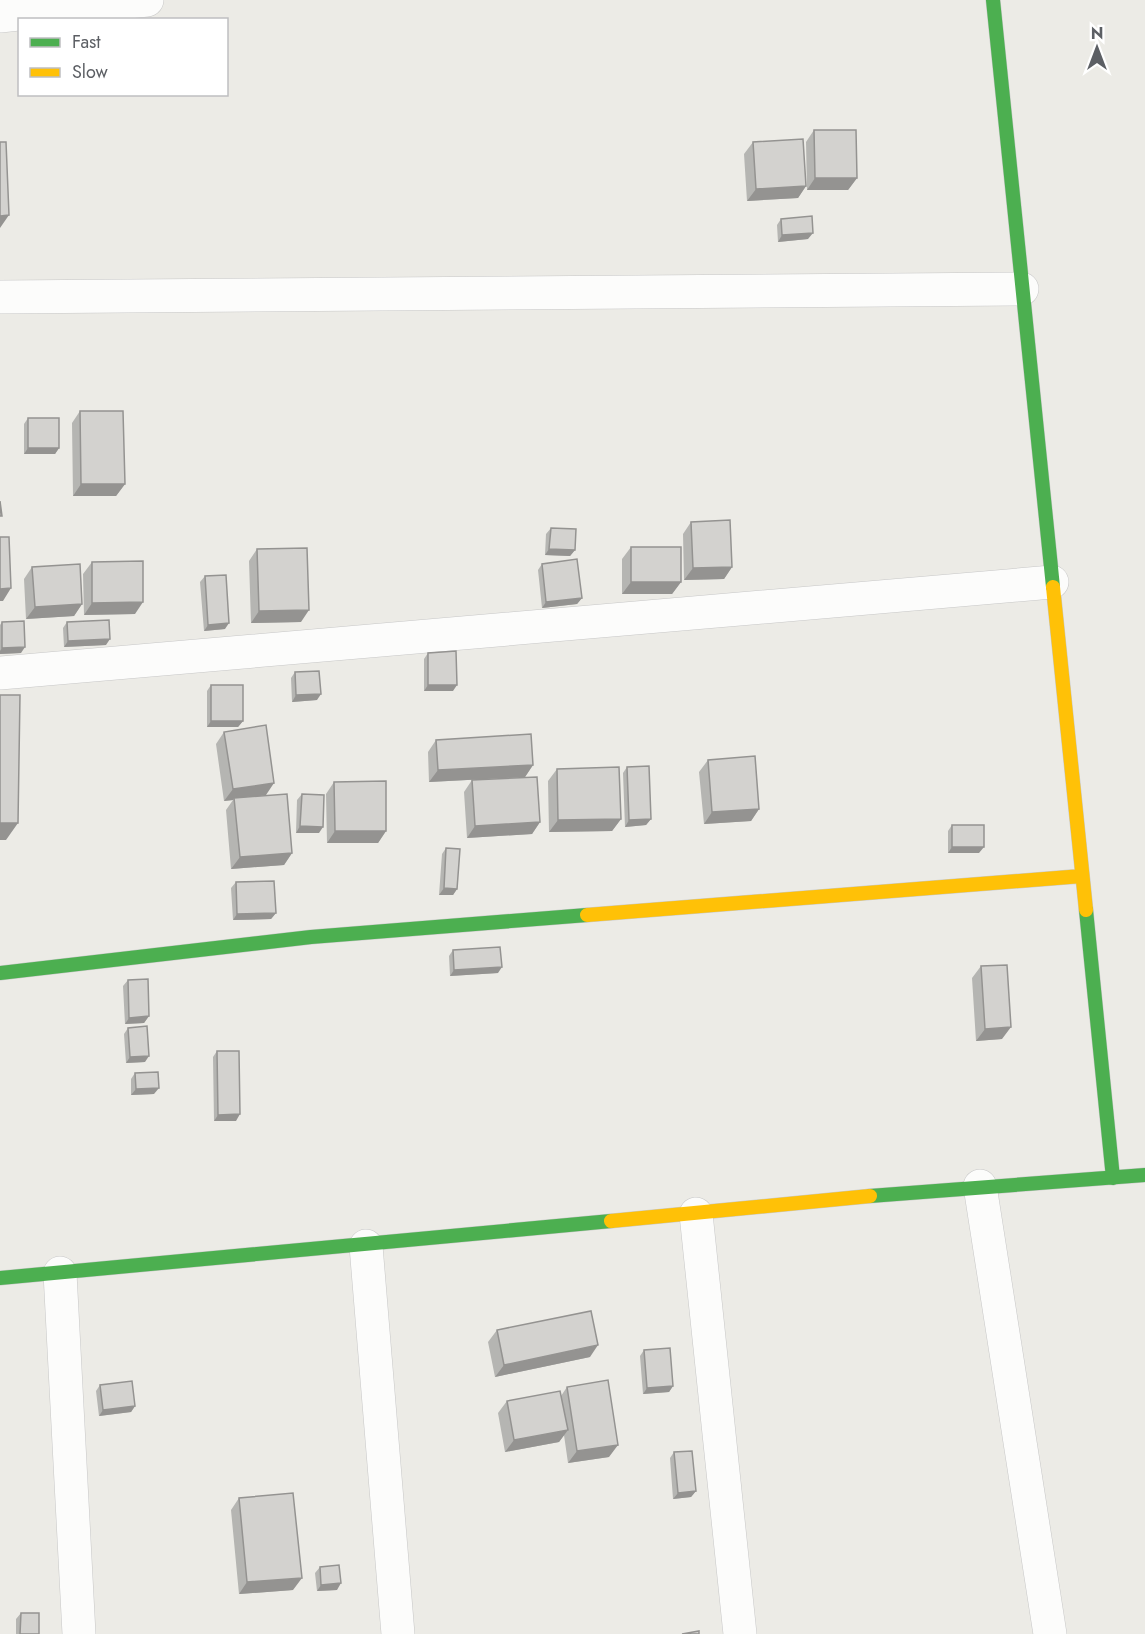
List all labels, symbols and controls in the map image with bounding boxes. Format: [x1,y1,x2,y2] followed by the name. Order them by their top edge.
[18,18,228,96] legend
[1067,18,1127,78] north arrow
[1091,22,1103,45] text: N
[72,29,101,55] text: Fast
[72,59,109,85] text: Slow

